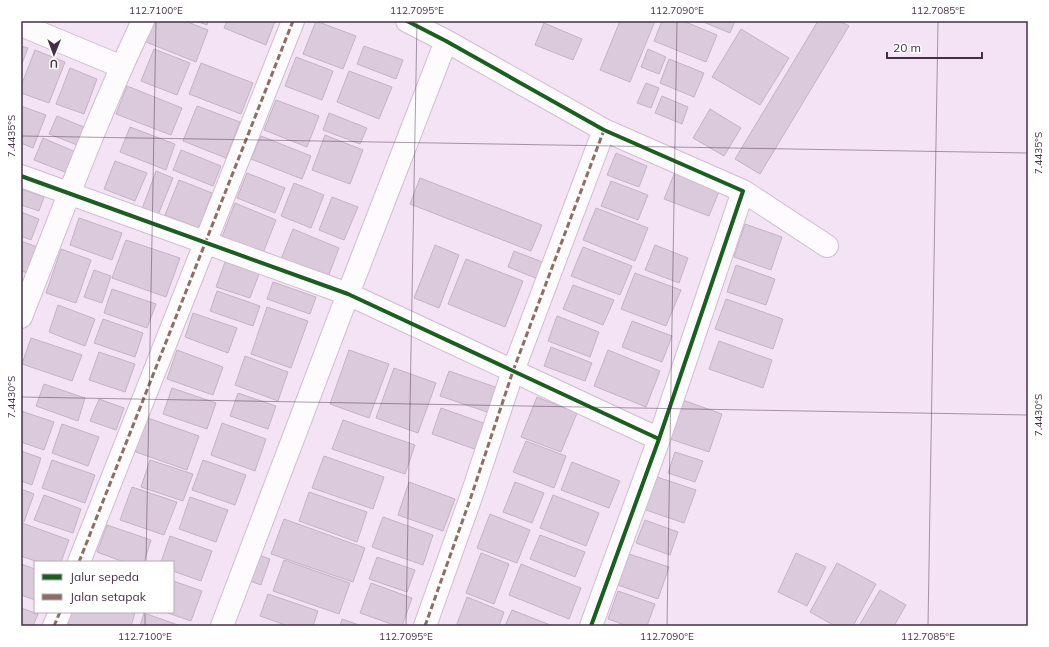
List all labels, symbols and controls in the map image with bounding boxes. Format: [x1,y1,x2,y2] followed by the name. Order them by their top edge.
[129,4,183,17] text: 112.7100°E
[390,4,444,17] text: 112.7095°E
[650,4,704,17] text: 112.7090°E
[911,4,965,17] text: 112.7085°E
[34,34,74,74] north arrow
[887,34,982,60] scale bar
[893,40,921,55] text: 20 m
[50,57,58,71] text: U
[5,115,18,157] text: 7.4435°S
[1032,132,1045,174] text: 7.4435°S
[5,376,18,418] text: 7.4430°S
[1032,394,1045,436] text: 7.4430°S
[34,561,174,613] legend
[70,569,139,584] text: Jalur sepeda
[70,589,147,604] text: Jalan setapak
[118,630,172,643] text: 112.7100°E
[379,630,433,643] text: 112.7095°E
[640,630,694,643] text: 112.7090°E
[901,630,955,643] text: 112.7085°E

